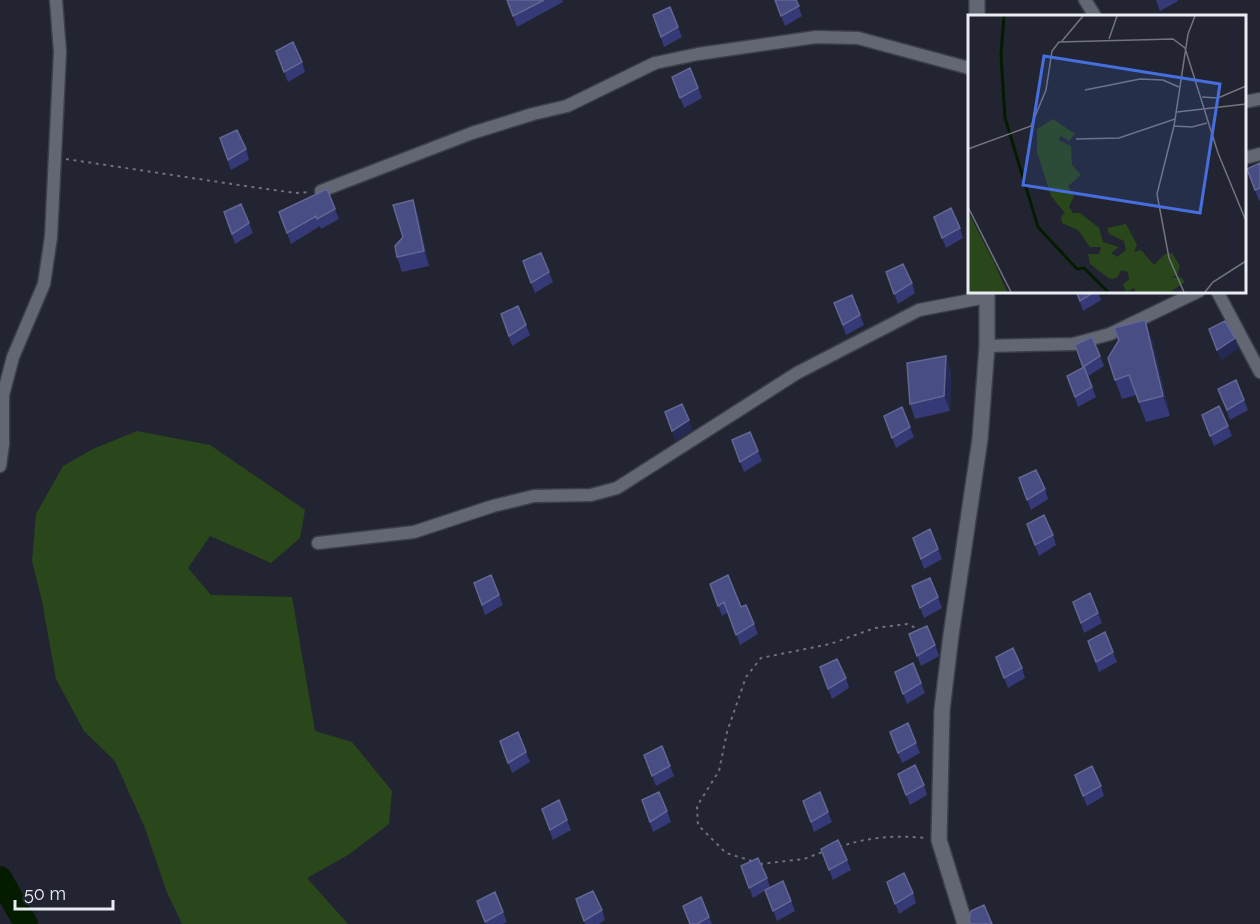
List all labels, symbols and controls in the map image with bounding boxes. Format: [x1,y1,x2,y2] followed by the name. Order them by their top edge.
[968,15,1245,292] inset map
[15,873,112,911] scale bar
[24,883,66,904] text: 50 m

